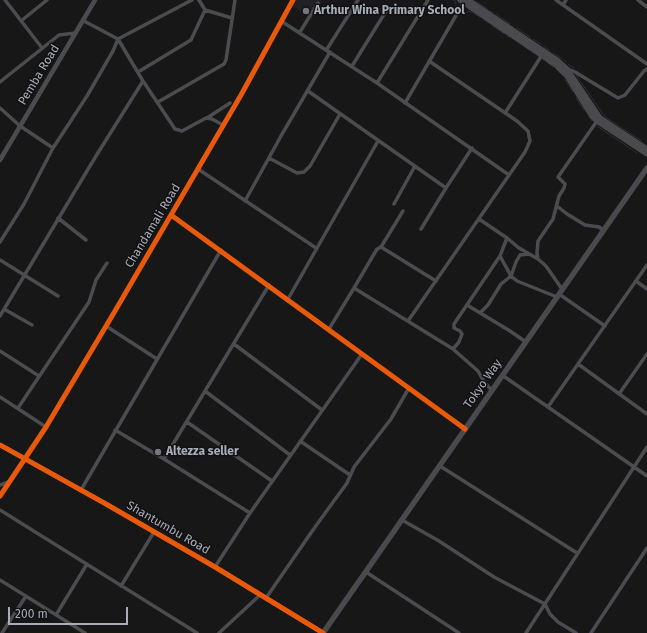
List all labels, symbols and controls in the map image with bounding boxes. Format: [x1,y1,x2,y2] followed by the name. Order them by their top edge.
[314,4,465,18] place label: Arthur Wina Primary School
[301,6,311,16] marker: Arthur Wina Primary School
[15,42,63,108] street label: Pemba Road
[122,181,184,271] street label: Chandamali Road
[461,357,505,411] street label: Tokyo Way
[166,445,239,459] place label: Altezza seller
[153,447,163,457] marker: Altezza seller
[124,498,212,558] street label: Shantumbu Road
[10,599,130,625] scale bar
[15,607,48,621] text: 200 m

